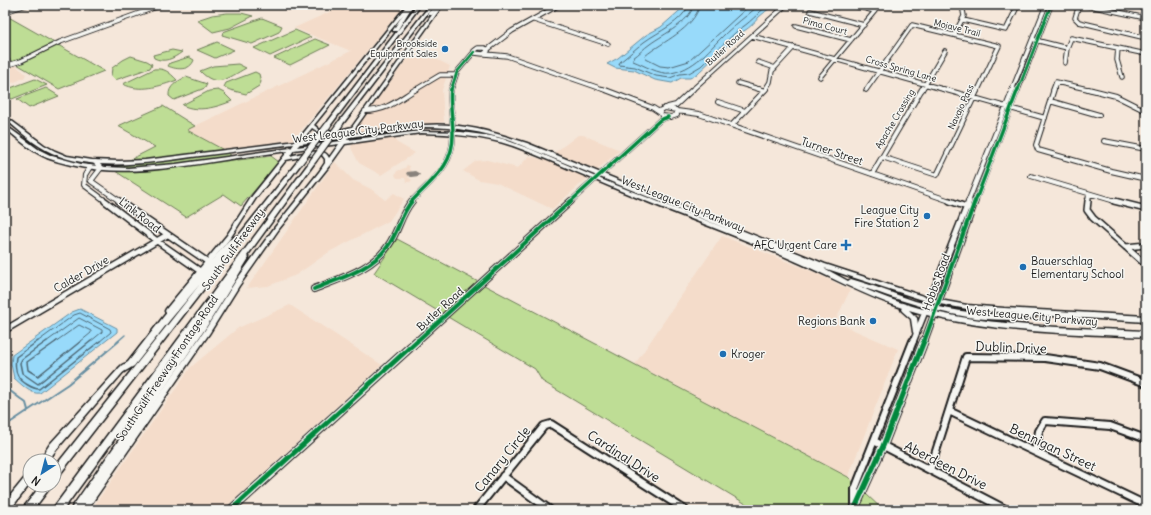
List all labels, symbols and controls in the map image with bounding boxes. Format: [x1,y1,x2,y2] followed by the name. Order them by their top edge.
[802,14,849,37] street label: Pima Court
[933,16,982,39] street label: Mojave Trail
[703,27,746,68] street label: Butler Road
[370,38,437,59] place label: Brookside Equipment Sales
[440,44,450,54] marker: Brookside Equipment Sales
[864,53,938,84] street label: Cross Spring Lane
[945,82,976,131] street label: Navajo Pass
[872,87,917,151] street label: Apache Crossing
[292,116,424,146] street label: West League City Parkway
[799,134,865,168] street label: Turner Street
[619,173,747,235] street label: West League City Parkway
[116,194,164,236] street label: Link Road
[854,203,919,230] place label: League City Fire Station 2
[199,206,267,292] street label: South Gulf Freeway
[922,211,932,221] marker: League City Fire Station 2
[754,238,837,252] place label: AFC Urgent Care
[840,239,852,251] marker: AFC Urgent Care
[919,251,953,312] street label: Hobbs Road
[51,253,111,295] street label: Calder Drive
[1031,254,1124,281] place label: Bauerschlag Elementary School
[1018,262,1028,272] marker: Bauerschlag Elementary School
[414,284,467,334] street label: Butler Road
[113,292,221,444] street label: South Gulf Freeway Frontage Road
[966,303,1098,329] street label: West League City Parkway
[798,314,865,328] place label: Regions Bank
[868,316,878,326] marker: Regions Bank
[975,338,1047,357] street label: Dublin Drive
[731,347,765,361] place label: Kroger
[718,349,728,359] marker: Kroger
[1007,420,1099,475] street label: Bennigan Street
[471,423,534,496] street label: Canary Circle
[584,427,663,486] street label: Cardinal Drive
[902,437,990,494] street label: Aberdeen Drive
[22,453,62,493] north arrow
[29,473,43,489] text: N

